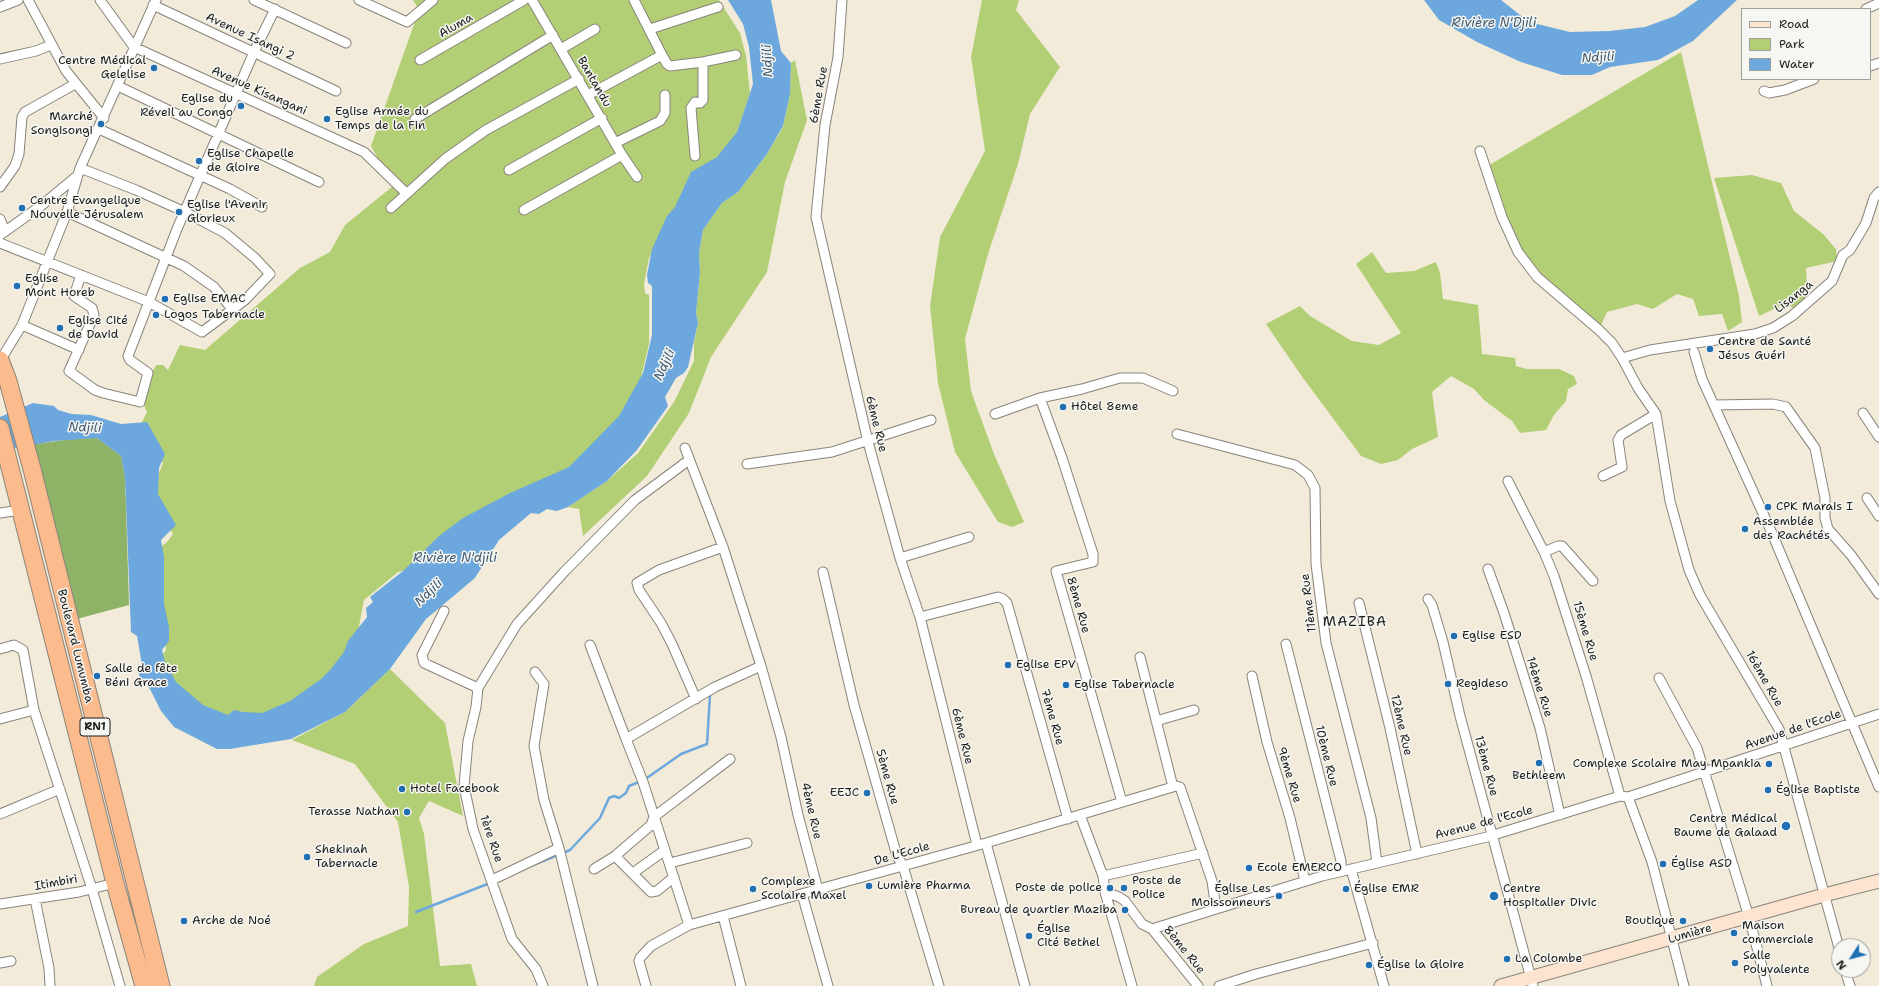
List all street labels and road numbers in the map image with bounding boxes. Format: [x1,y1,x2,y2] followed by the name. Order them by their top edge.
[203,10,297,64] street label: Avenue Isangi 2
[436,11,476,41] street label: Aluma
[574,54,614,110] street label: Bantandu
[209,63,309,119] street label: Avenue Kisangani
[807,65,831,125] street label: 6ème Rue
[1772,278,1816,316] street label: Lisanga
[862,394,890,454] street label: 6ème Rue
[1298,573,1320,633] street label: 11ème Rue
[1063,575,1093,635] street label: 8ème Rue
[54,588,96,704] street label: Boulevard Lumumba
[1569,599,1601,663] street label: 15ème Rue
[1742,648,1786,710] street label: 16ème Rue
[1523,655,1555,719] street label: 14ème Rue
[1037,687,1067,747] street label: 7ème Rue
[1387,693,1415,757] street label: 12ème Rue
[948,706,976,766] street label: 6ème Rue
[1743,707,1843,753] street label: Avenue de l'Ecole
[80,718,110,736] road number: RN1
[1311,724,1341,788] street label: 10ème Rue
[1471,734,1501,798] street label: 13ème Rue
[1274,745,1304,805] street label: 9ème Rue
[872,748,902,806] street label: 5ème Rue
[797,781,825,841] street label: 4ème Rue
[1433,803,1535,843] street label: Avenue de l'Ecole
[476,813,506,865] street label: 1ère Rue
[873,839,931,869] street label: De L'Ecole
[33,872,79,894] street label: Itimbiri
[1666,921,1714,947] street label: Lumière
[1160,923,1208,977] street label: 8ème Rue

